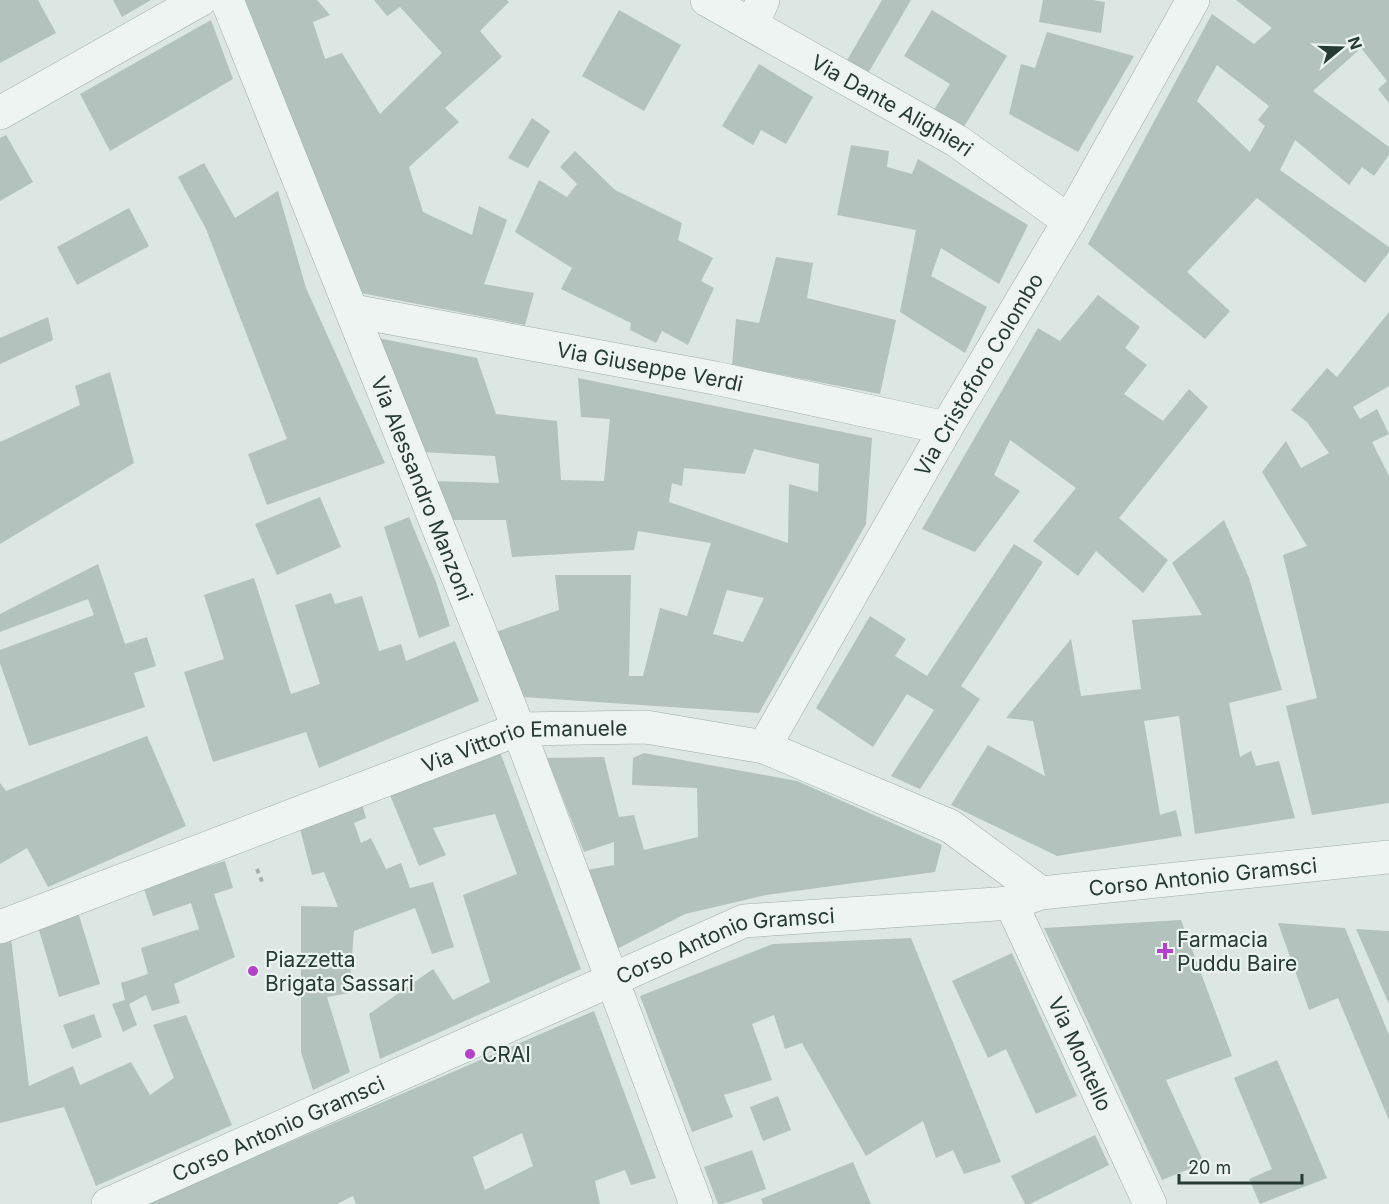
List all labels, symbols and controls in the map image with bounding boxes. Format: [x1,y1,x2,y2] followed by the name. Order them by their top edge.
[1311,18,1371,78] north arrow
[1344,34,1367,52] text: N
[807,49,978,161] street label: Via Dante Alighieri
[909,268,1048,480] street label: Via Cristoforo Colombo
[555,336,745,396] street label: Via Giuseppe Verdi
[366,373,478,604] street label: Via Alessandro Manzoni
[418,715,628,777] street label: Via Vittorio Emanuele
[1087,852,1318,901] street label: Corso Antonio Gramsci
[612,902,835,989] street label: Corso Antonio Gramsci
[1177,927,1297,976] place label: Farmacia Puddu Baire
[1158,944,1172,958] marker: Farmacia Puddu Baire
[265,947,414,996] place label: Piazzetta Brigata Sassari
[246,964,260,978] marker: Piazzetta Brigata Sassari
[1043,993,1118,1115] street label: Via Montello
[482,1042,531,1067] place label: CRAI
[463,1047,477,1061] marker: CRAI
[168,1070,388,1186] street label: Corso Antonio Gramsci
[1179,1147,1302,1185] scale bar
[1188,1157,1231,1178] text: 20 m

